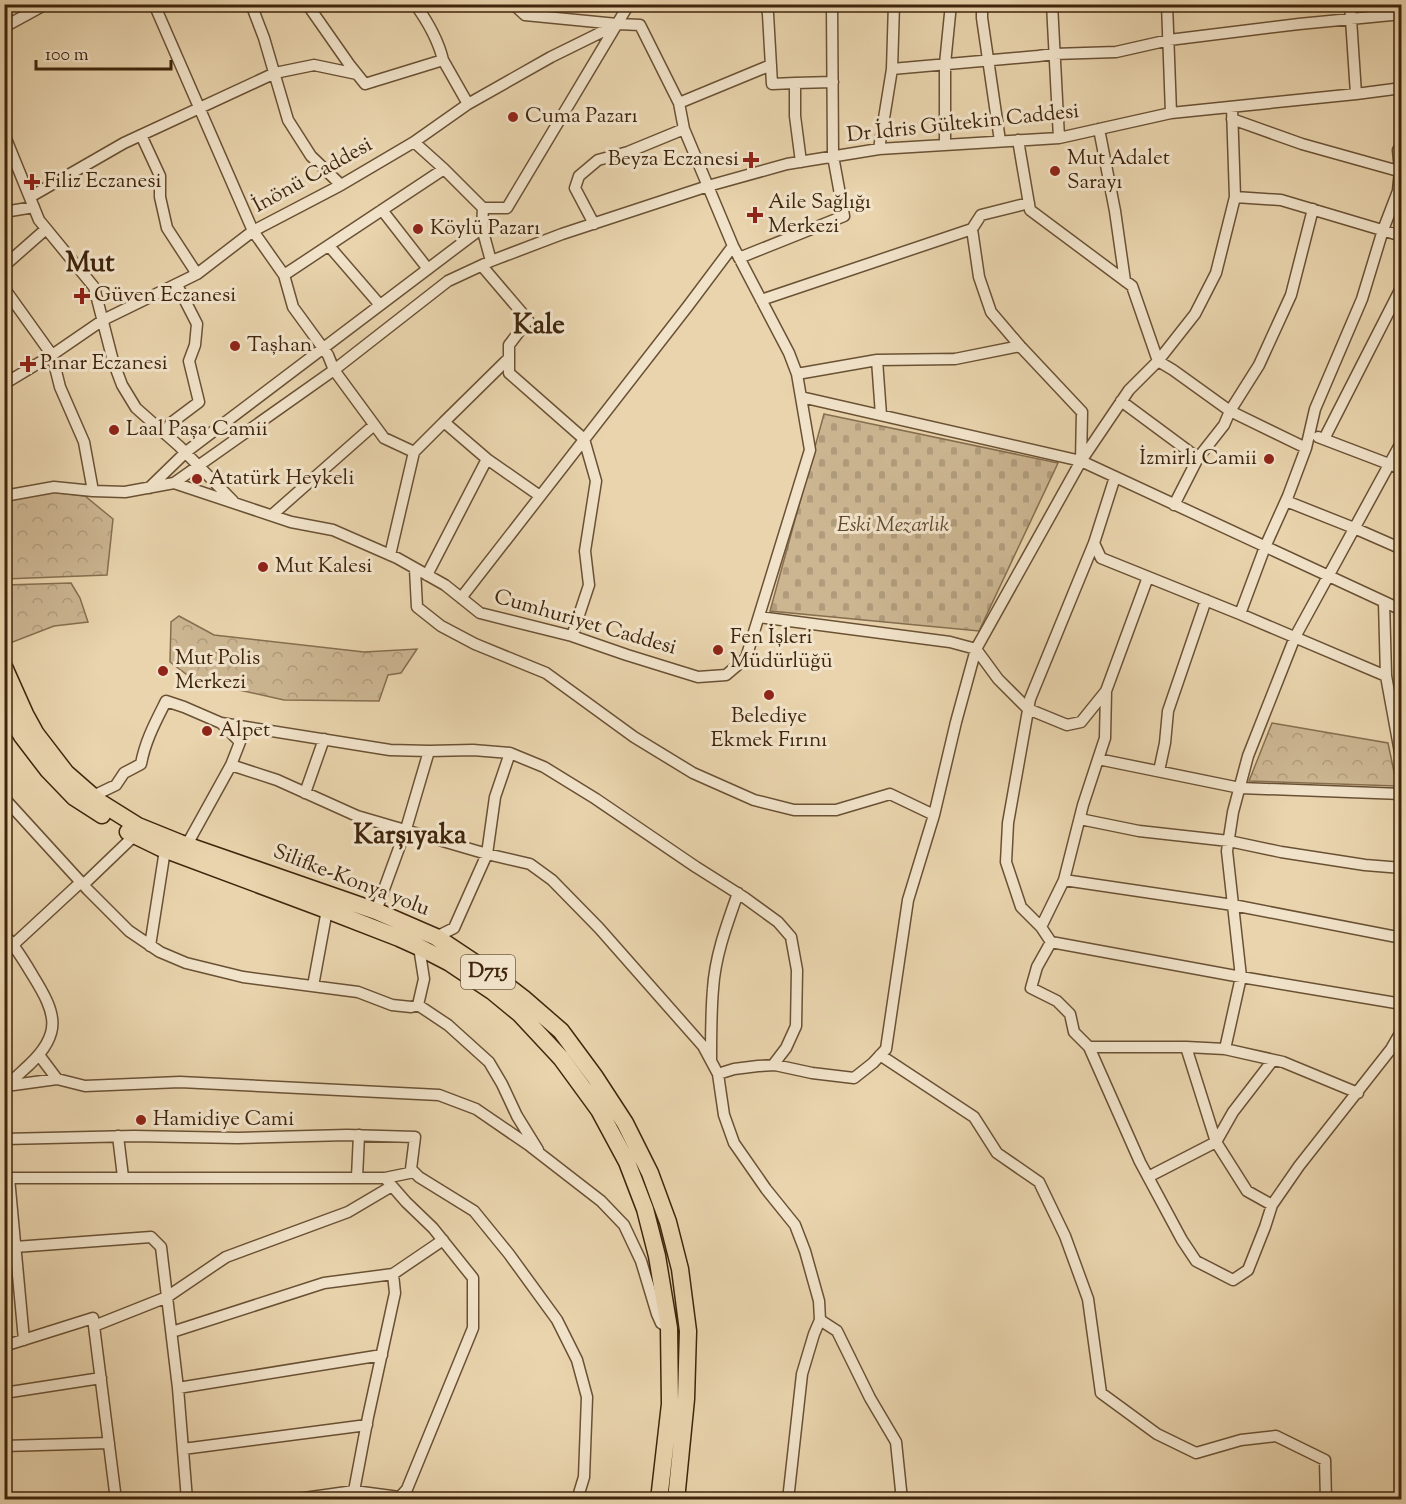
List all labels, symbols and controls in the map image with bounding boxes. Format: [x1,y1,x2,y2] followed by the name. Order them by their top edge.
[36,33,171,71] scale bar
[45,43,89,69] text: 100 m
[845,97,1081,151] street label: Dr İdris Gültekin Caddesi
[525,102,638,132] place label: Cuma Pazarı
[506,110,520,124] marker: Cuma Pazarı
[248,131,378,221] street label: İnönü Caddesi
[1067,144,1170,198] place label: Mut Adalet Sarayı
[608,145,739,175] place label: Beyza Eczanesi
[744,153,758,167] marker: Beyza Eczanesi
[1048,164,1062,178] marker: Mut Adalet Sarayı
[44,167,162,197] place label: Filiz Eczanesi
[25,175,39,189] marker: Filiz Eczanesi
[768,188,871,242] place label: Aile Sağlığı Merkezi
[746,206,764,224] marker: Aile Sağlığı Merkezi
[430,214,540,244] place label: Köylü Pazarı
[411,222,425,236] marker: Köylü Pazarı
[65,245,115,284] district label: Mut
[94,281,236,311] place label: Güven Eczanesi
[75,289,89,303] marker: Güven Eczanesi
[513,307,565,346] district label: Kale
[247,331,312,361] place label: Taşhan
[228,339,242,353] marker: Taşhan
[40,349,168,379] place label: Pınar Eczanesi
[21,357,35,371] marker: Pınar Eczanesi
[126,415,268,445] place label: Laal Paşa Camii
[107,423,121,437] marker: Laal Paşa Camii
[1139,444,1257,474] place label: İzmirli Camii
[1262,452,1276,466] marker: İzmirli Camii
[209,464,354,494] place label: Atatürk Heykeli
[190,472,204,486] marker: Atatürk Heykeli
[837,511,950,541] park label: Eski Mezarlık
[275,552,372,582] place label: Mut Kalesi
[256,560,270,574] marker: Mut Kalesi
[490,583,680,663] street label: Cumhuriyet Caddesi
[730,623,833,677] place label: Fen İşleri Müdürlüğü
[711,643,725,657] marker: Fen İşleri Müdürlüğü
[175,644,260,698] place label: Mut Polis Merkezi
[156,664,170,678] marker: Mut Polis Merkezi
[762,688,776,702] marker: Belediye Ekmek Fırını
[711,702,827,756] place label: Belediye Ekmek Fırını
[219,716,270,746] place label: Alpet
[200,724,214,738] marker: Alpet
[354,817,467,856] district label: Karşıyaka
[268,837,434,925] street label: Silifke-Konya yolu
[461,955,515,989] road number: D715
[153,1105,294,1135] place label: Hamidiye Cami
[134,1113,148,1127] marker: Hamidiye Cami

